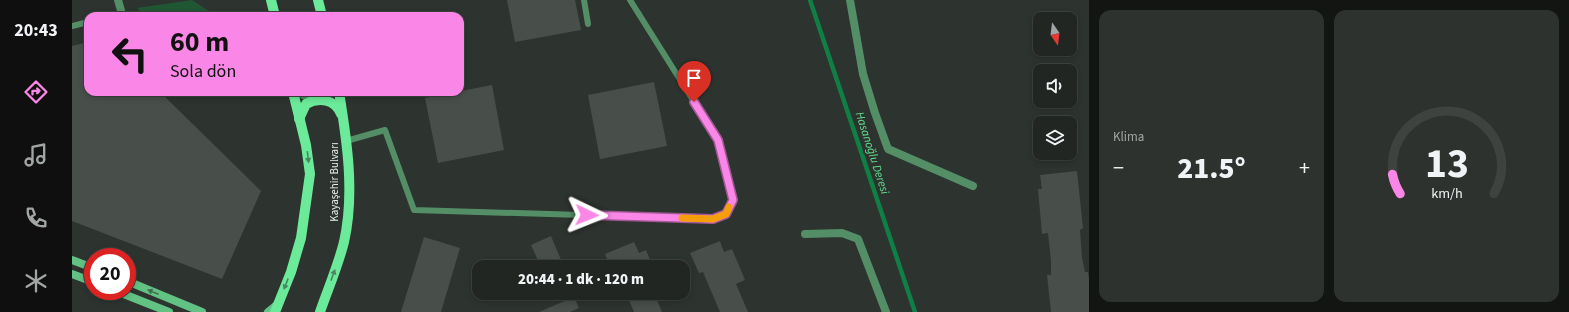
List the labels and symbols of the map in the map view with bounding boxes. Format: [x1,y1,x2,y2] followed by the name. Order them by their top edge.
[1033,12,1077,56] north arrow
[677,61,711,102] pin
[851,110,893,197] water label: Hasanoğlu Deresi
[327,142,342,222] street label: Kayaşehir Bulvarı
[305,151,311,163] one-way arrow
[566,194,608,236] position arrow
[84,248,136,300] speed limit sign: 20
[330,269,336,281] one-way arrow
[283,278,289,290] one-way arrow
[147,288,159,294] one-way arrow

